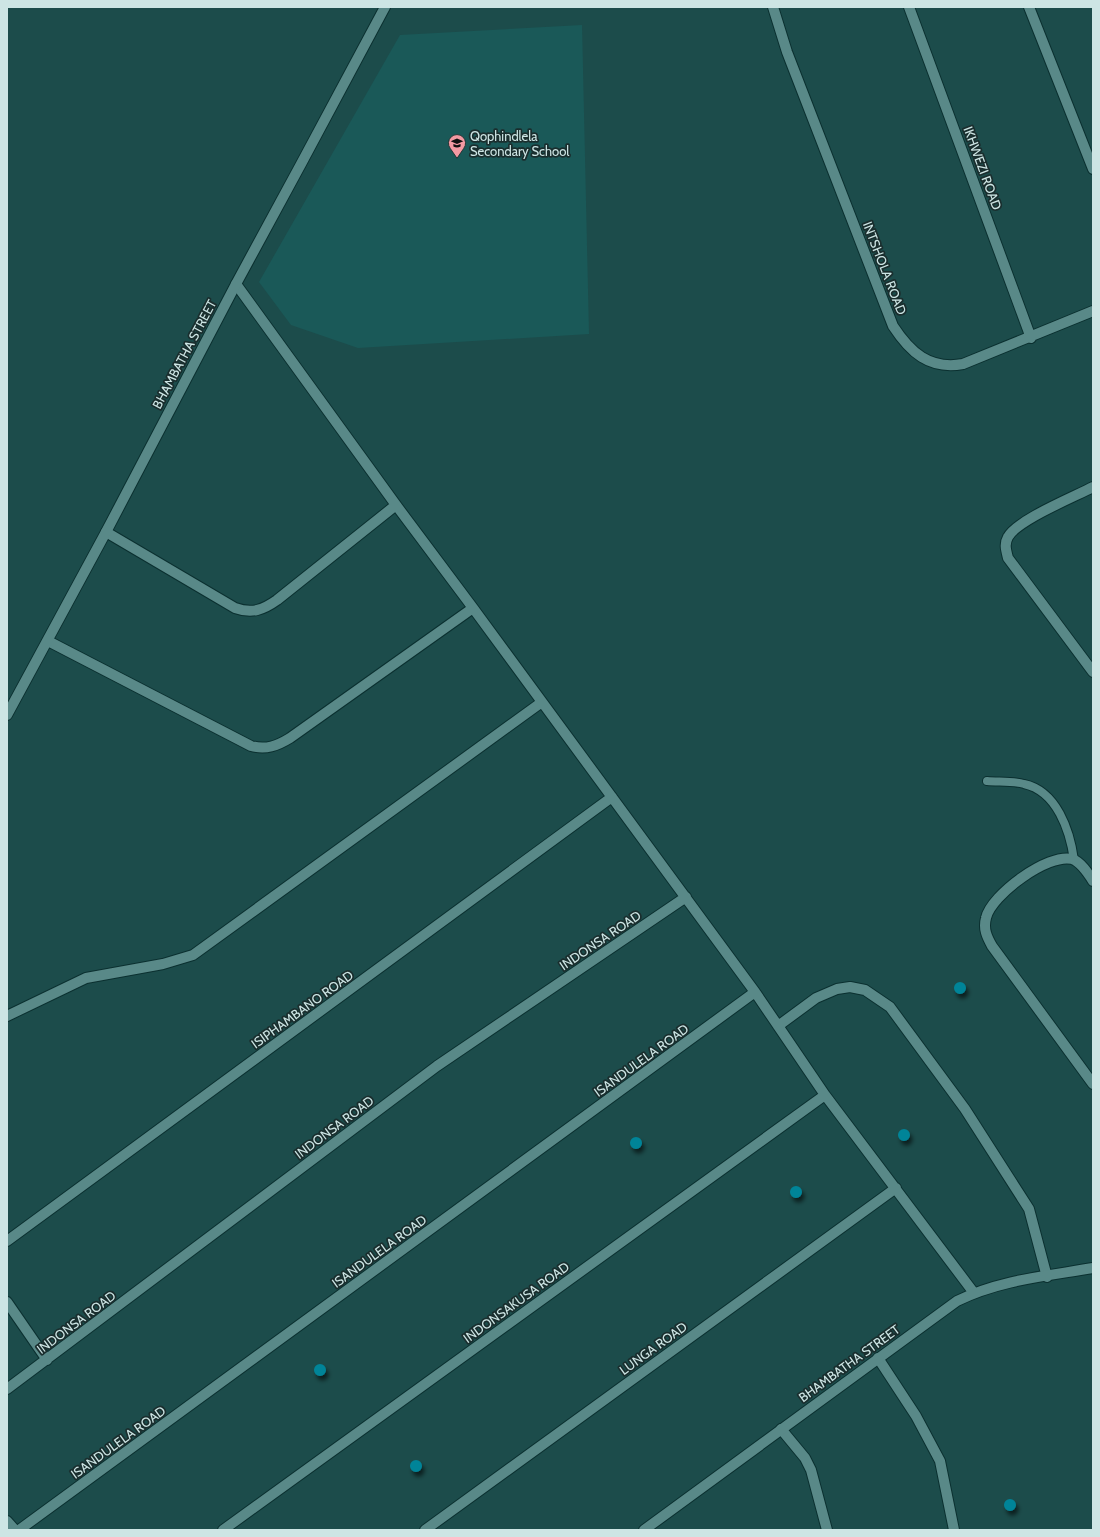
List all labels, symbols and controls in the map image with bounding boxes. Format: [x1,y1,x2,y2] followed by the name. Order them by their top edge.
[960,124,1006,212] street label: IKHWEZI ROAD
[470,128,569,159] place label: Qophindlela Secondary School
[447,133,467,158] school or university icon: Qophindlela Secondary School
[860,219,910,317] street label: INTSHOLA ROAD
[148,297,220,411] street label: BHAMBATHA STREET
[556,907,644,973] street label: INDONSA ROAD
[248,967,356,1051] street label: ISIPHAMBANO ROAD
[590,1020,692,1100] street label: ISANDULELA ROAD
[291,1092,377,1162] street label: INDONSA ROAD
[328,1211,430,1291] street label: ISANDULELA ROAD
[460,1258,572,1346] street label: INDONSAKUSA ROAD
[33,1287,119,1357] street label: INDONSA ROAD
[616,1318,690,1378] street label: LUNGA ROAD
[795,1321,903,1405] street label: BHAMBATHA STREET
[67,1402,169,1482] street label: ISANDULELA ROAD

